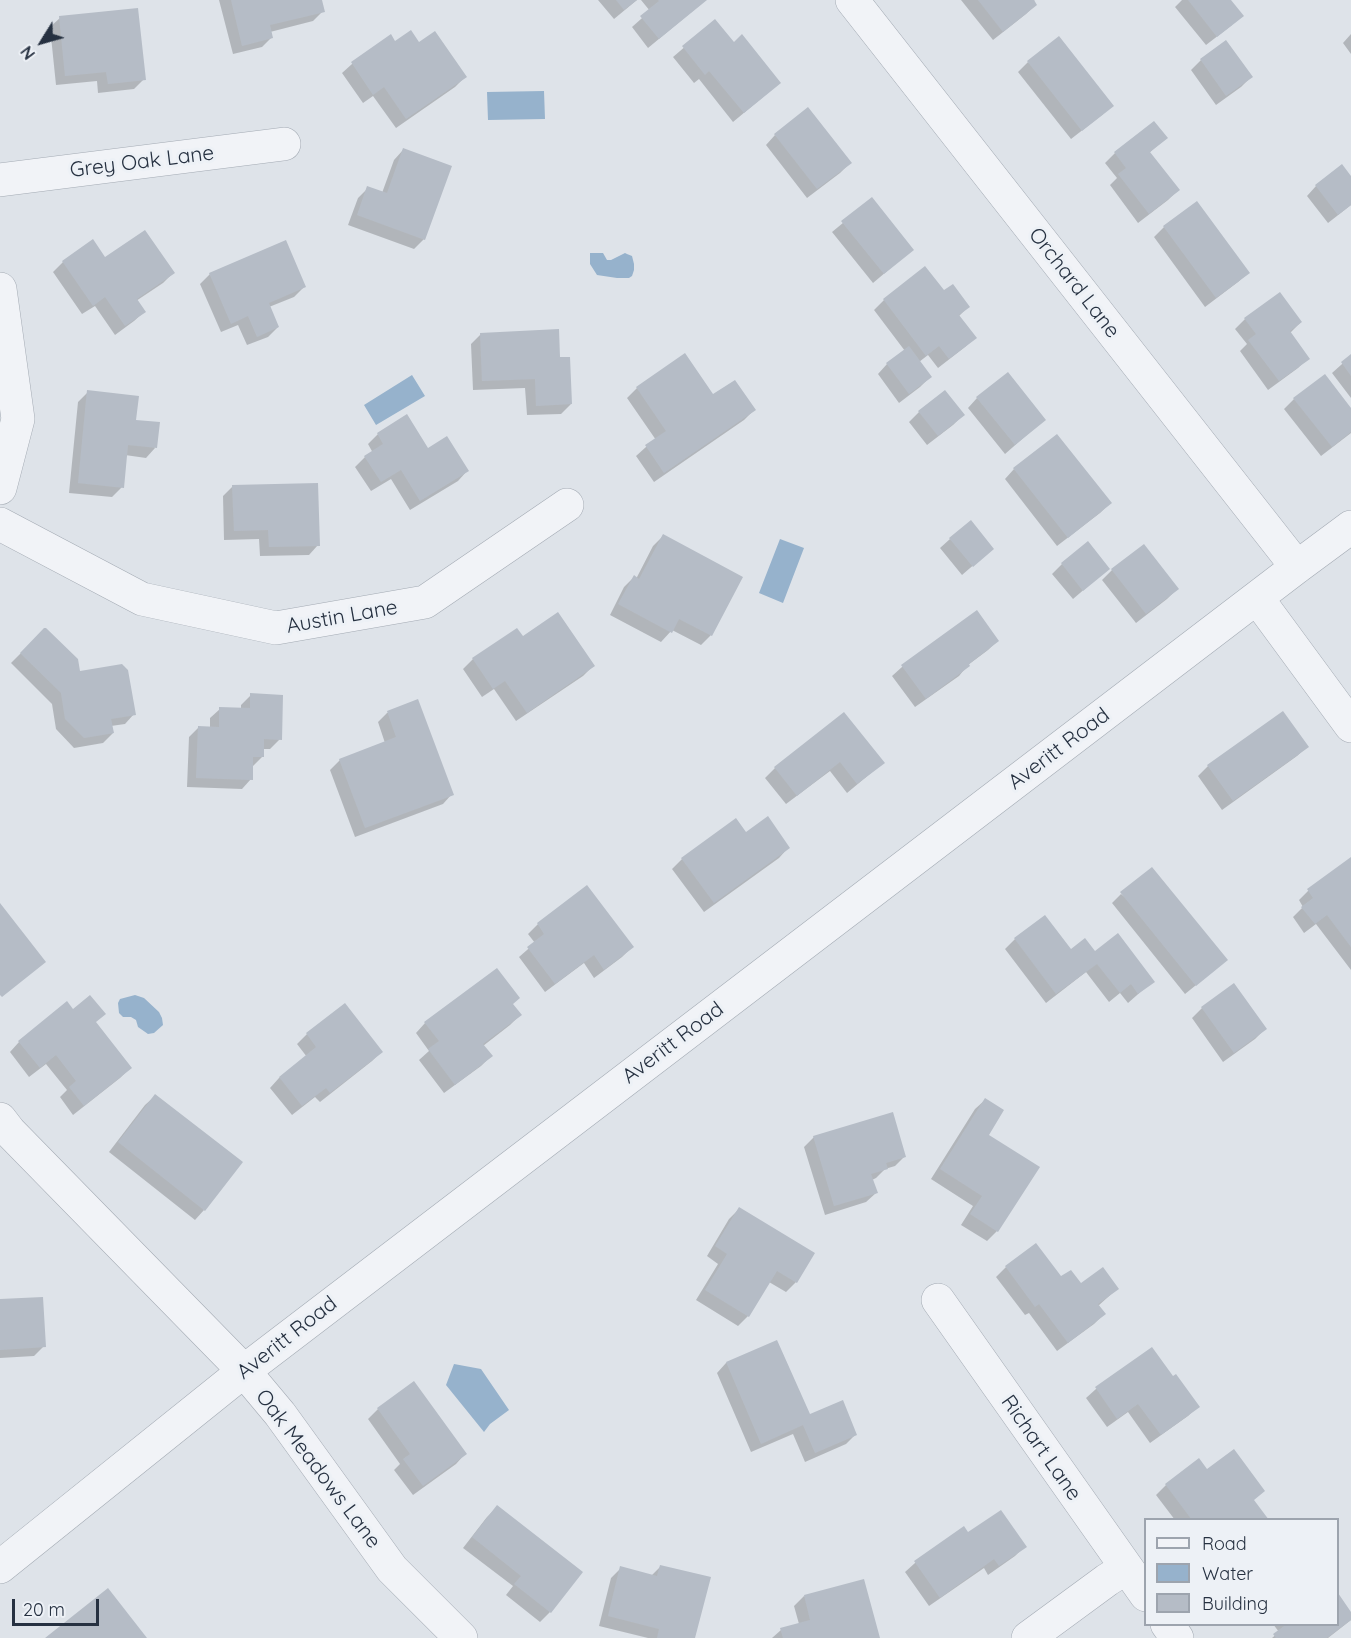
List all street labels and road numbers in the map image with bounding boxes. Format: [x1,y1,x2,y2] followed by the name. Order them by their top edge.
[68,141,216,183] street label: Grey Oak Lane
[1023,223,1125,343] street label: Orchard Lane
[284,595,400,639] street label: Austin Lane
[1003,703,1115,795] street label: Averitt Road
[617,997,729,1089] street label: Averitt Road
[232,1291,342,1385] street label: Averitt Road
[250,1385,386,1553] street label: Oak Meadows Lane
[995,1390,1087,1506] street label: Richart Lane

